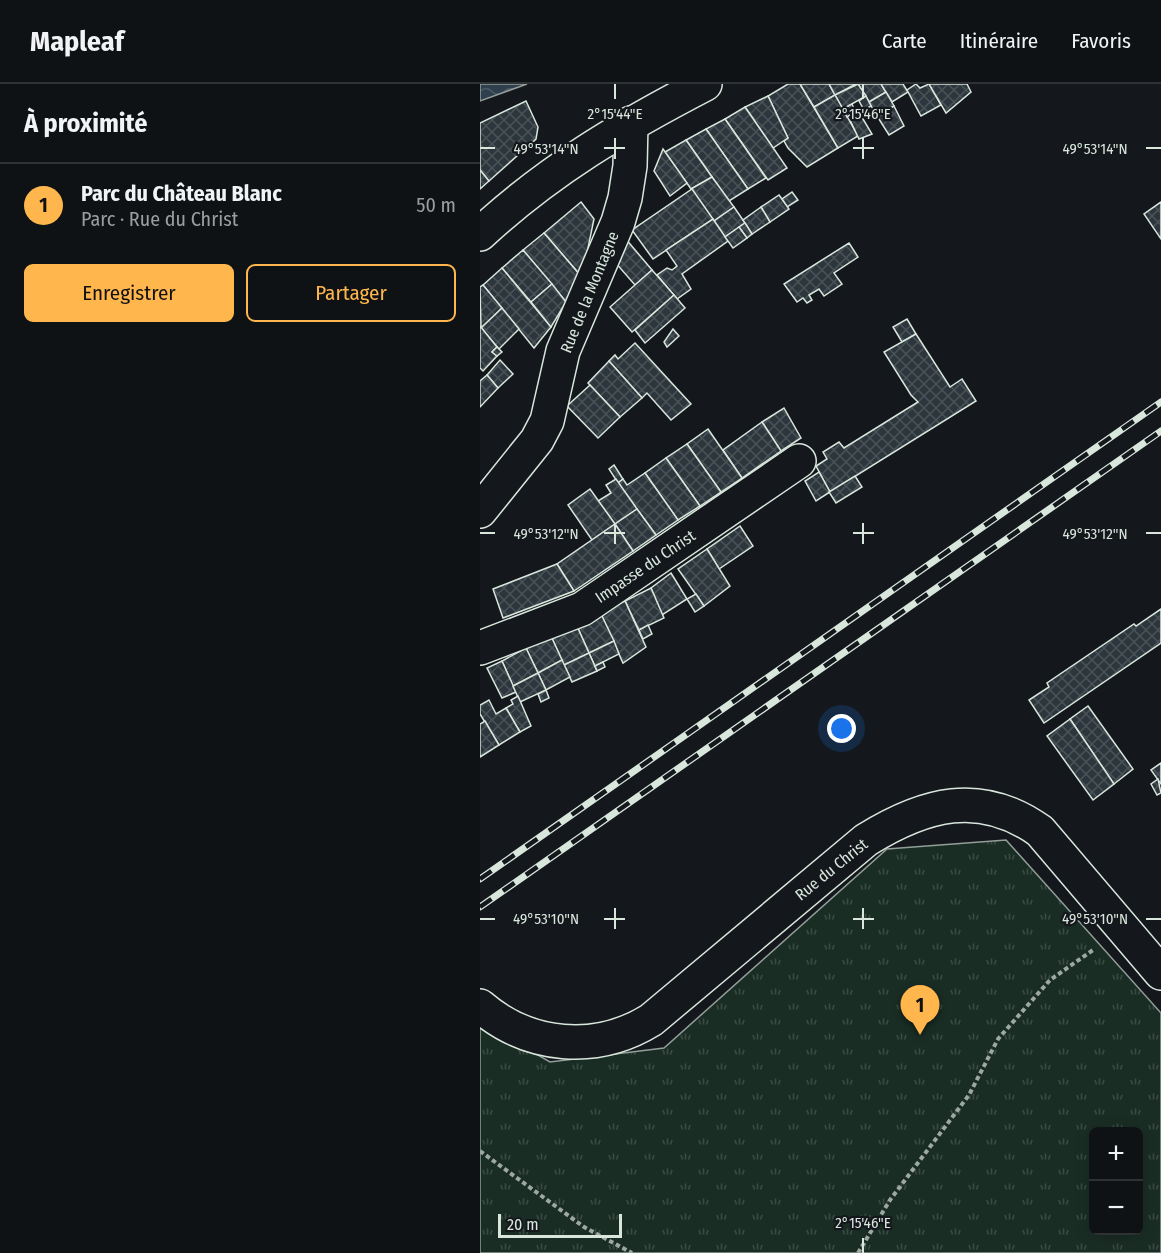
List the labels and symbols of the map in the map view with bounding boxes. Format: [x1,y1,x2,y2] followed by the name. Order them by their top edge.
[588,105,642,123] text: 2°15'44"E
[835,105,891,123] text: 2°15'46"E
[513,140,579,158] text: 49°53'14"N
[1062,140,1128,158] text: 49°53'14"N
[556,228,623,356] street label: Rue de la Montagne
[513,525,579,543] text: 49°53'12"N
[1062,525,1128,543] text: 49°53'12"N
[592,526,700,607] street label: Impasse du Christ
[827,714,856,743] your location
[791,834,872,904] street label: Rue du Christ
[513,910,579,928] text: 49°53'10"N
[1062,910,1128,928] text: 49°53'10"N
[900,986,940,1035] pin: 1
[498,1211,622,1238] scale bar
[835,1214,891,1232] text: 2°15'46"E

